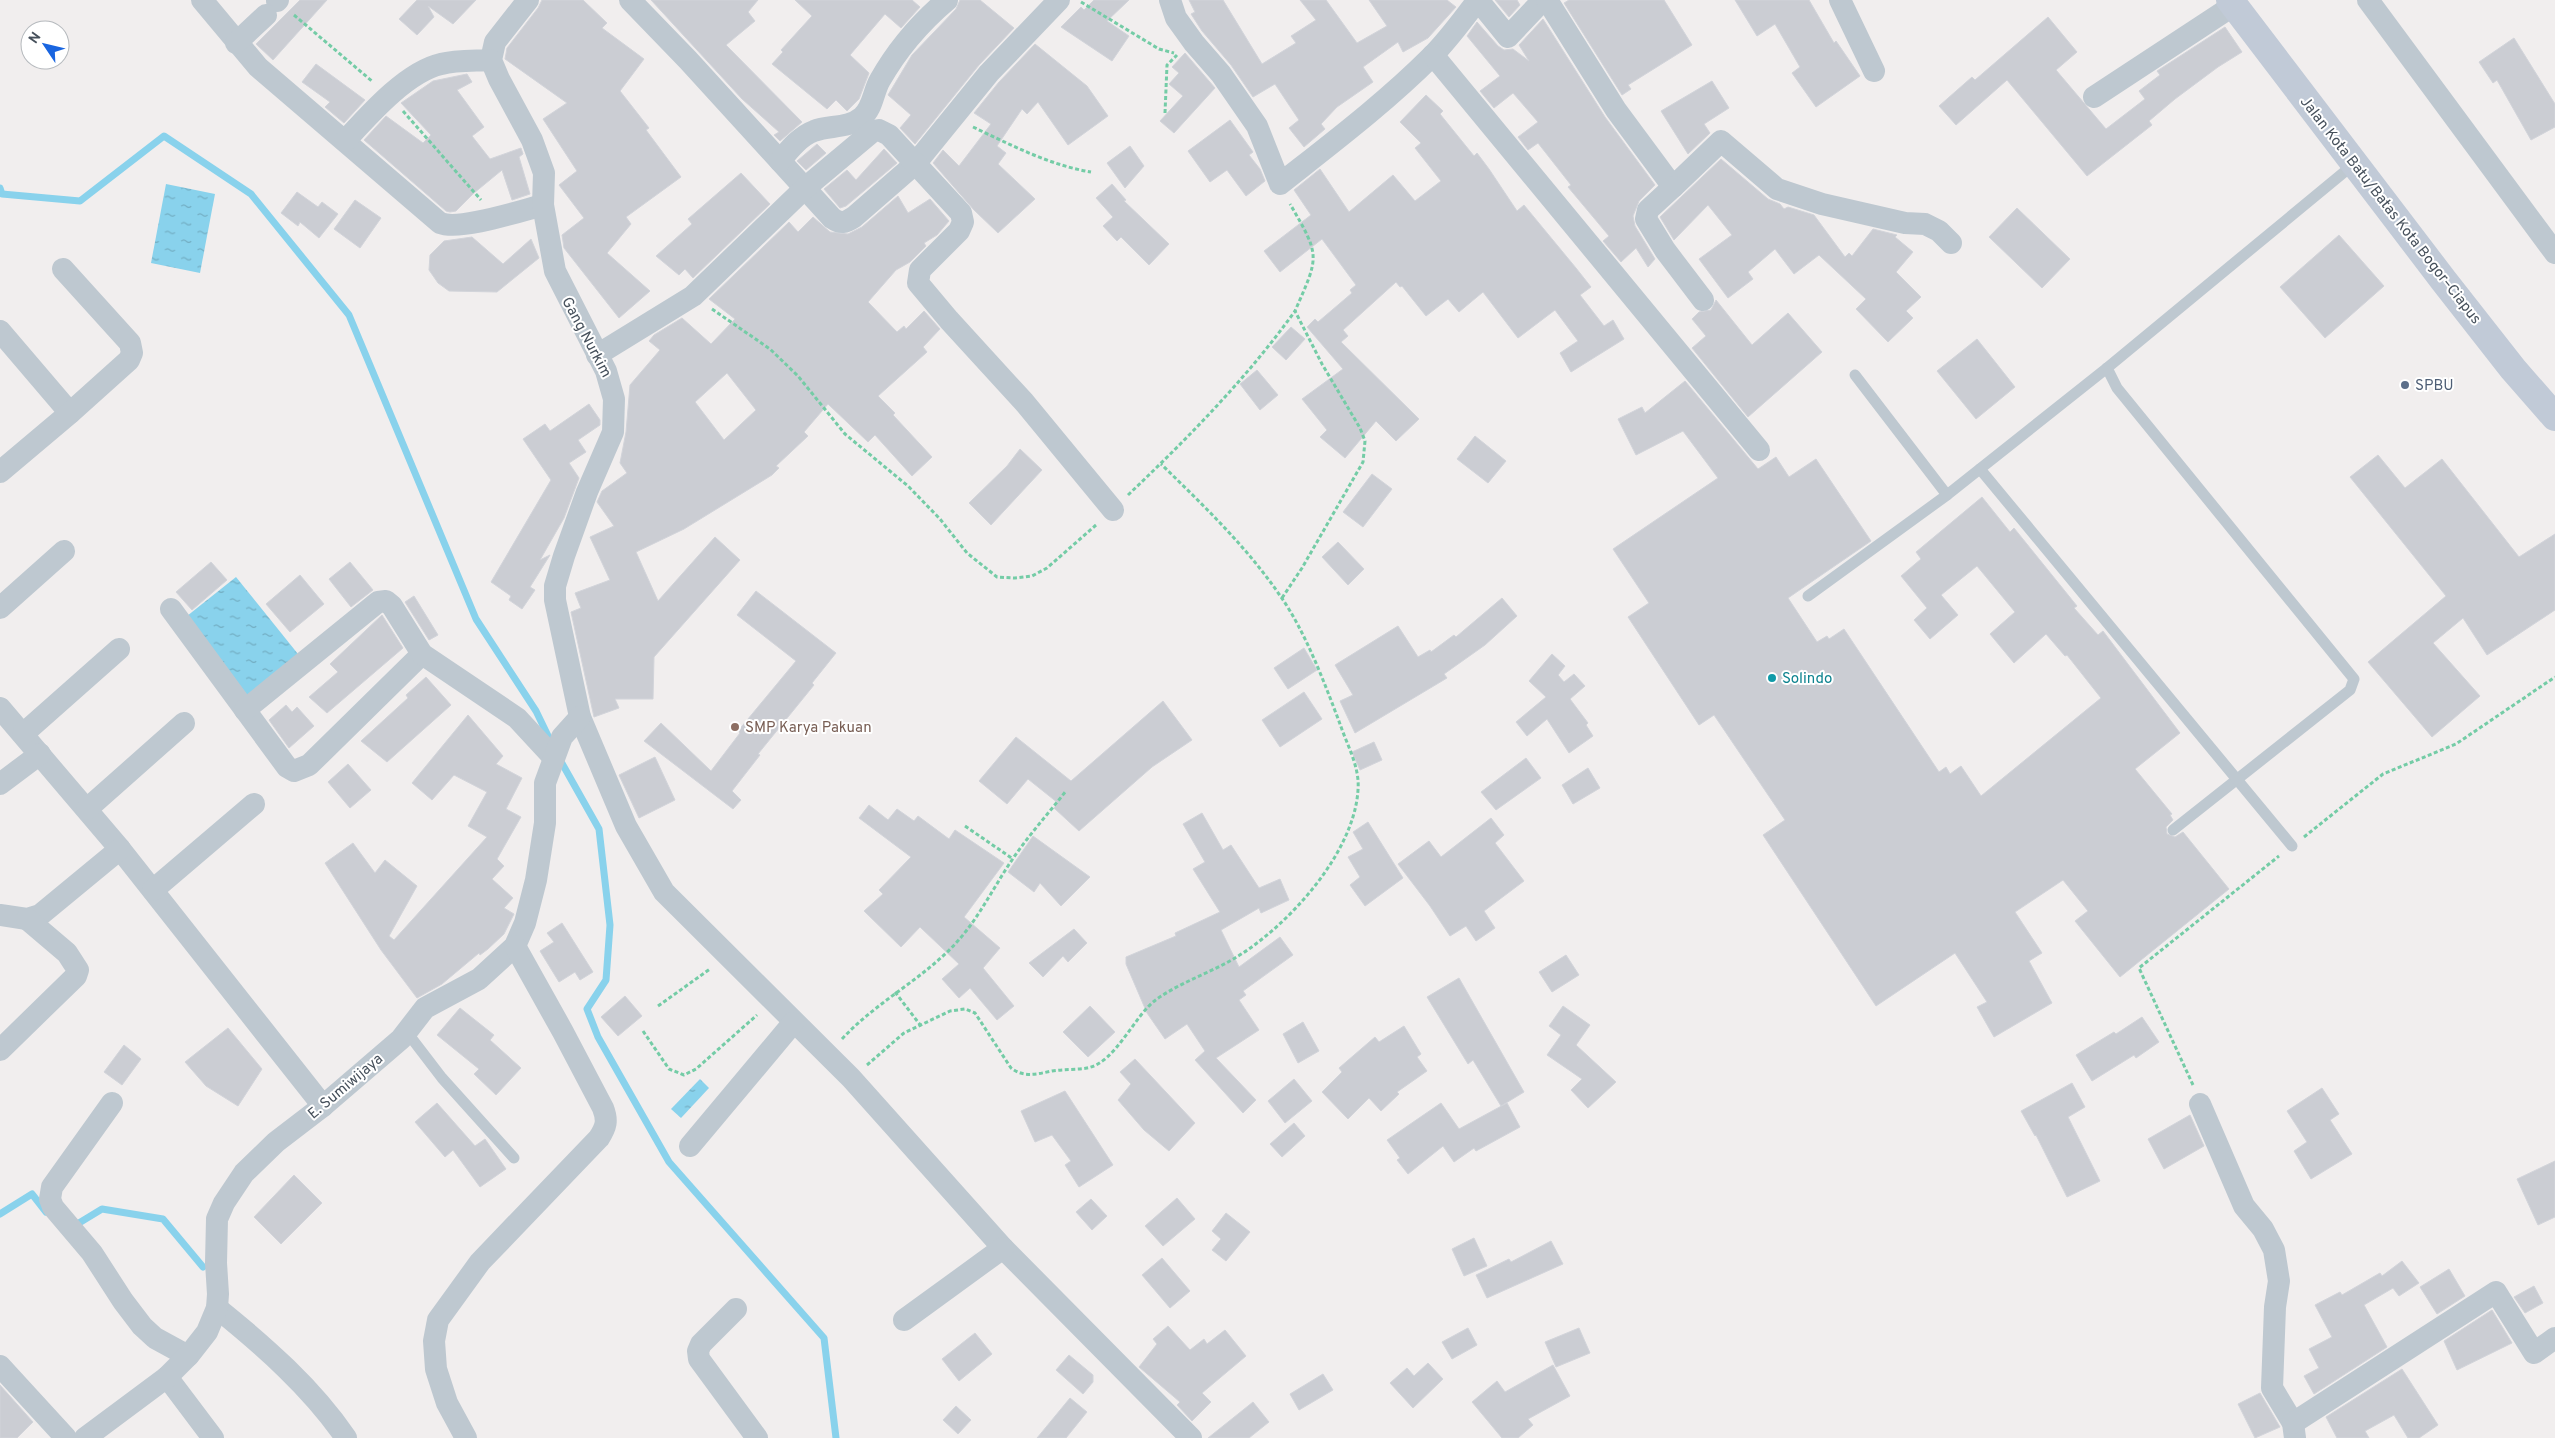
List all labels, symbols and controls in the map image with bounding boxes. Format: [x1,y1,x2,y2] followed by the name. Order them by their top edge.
[20,20,70,70] north arrow
[26,29,45,47] text: N
[2295,93,2485,329] street label: Jalan Kota Batu/Batas Kota Bogor–Ciapus
[557,294,615,381] street label: Gang Nurkim
[2415,377,2453,396] place label: SPBU
[2399,379,2411,391] marker: SPBU
[1782,670,1832,689] place label: Solindo
[1766,672,1778,684] marker: Solindo
[745,719,872,738] place label: SMP Karya Pakuan
[729,721,741,733] marker: SMP Karya Pakuan
[305,1050,387,1124] street label: E. Sumiwijaya

